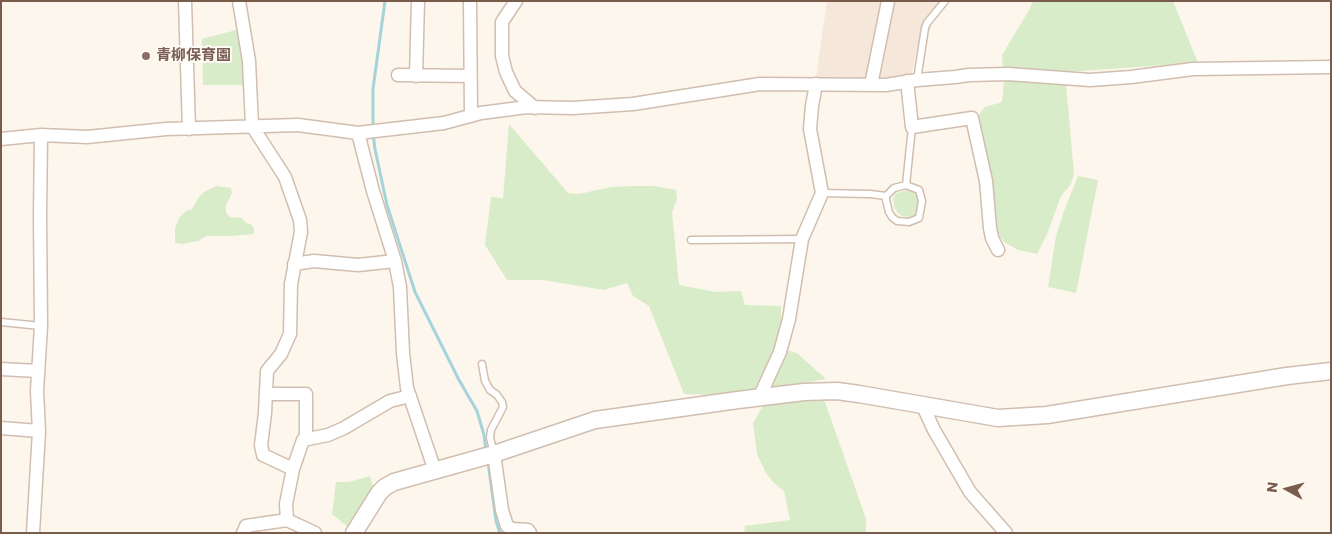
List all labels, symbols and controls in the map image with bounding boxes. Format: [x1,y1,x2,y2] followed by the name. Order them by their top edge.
[156,47,231,65] place label: 青柳保育園
[140,50,152,62] marker: 青柳保育園
[1262,464,1312,514] north arrow
[1262,481,1283,494] text: N

